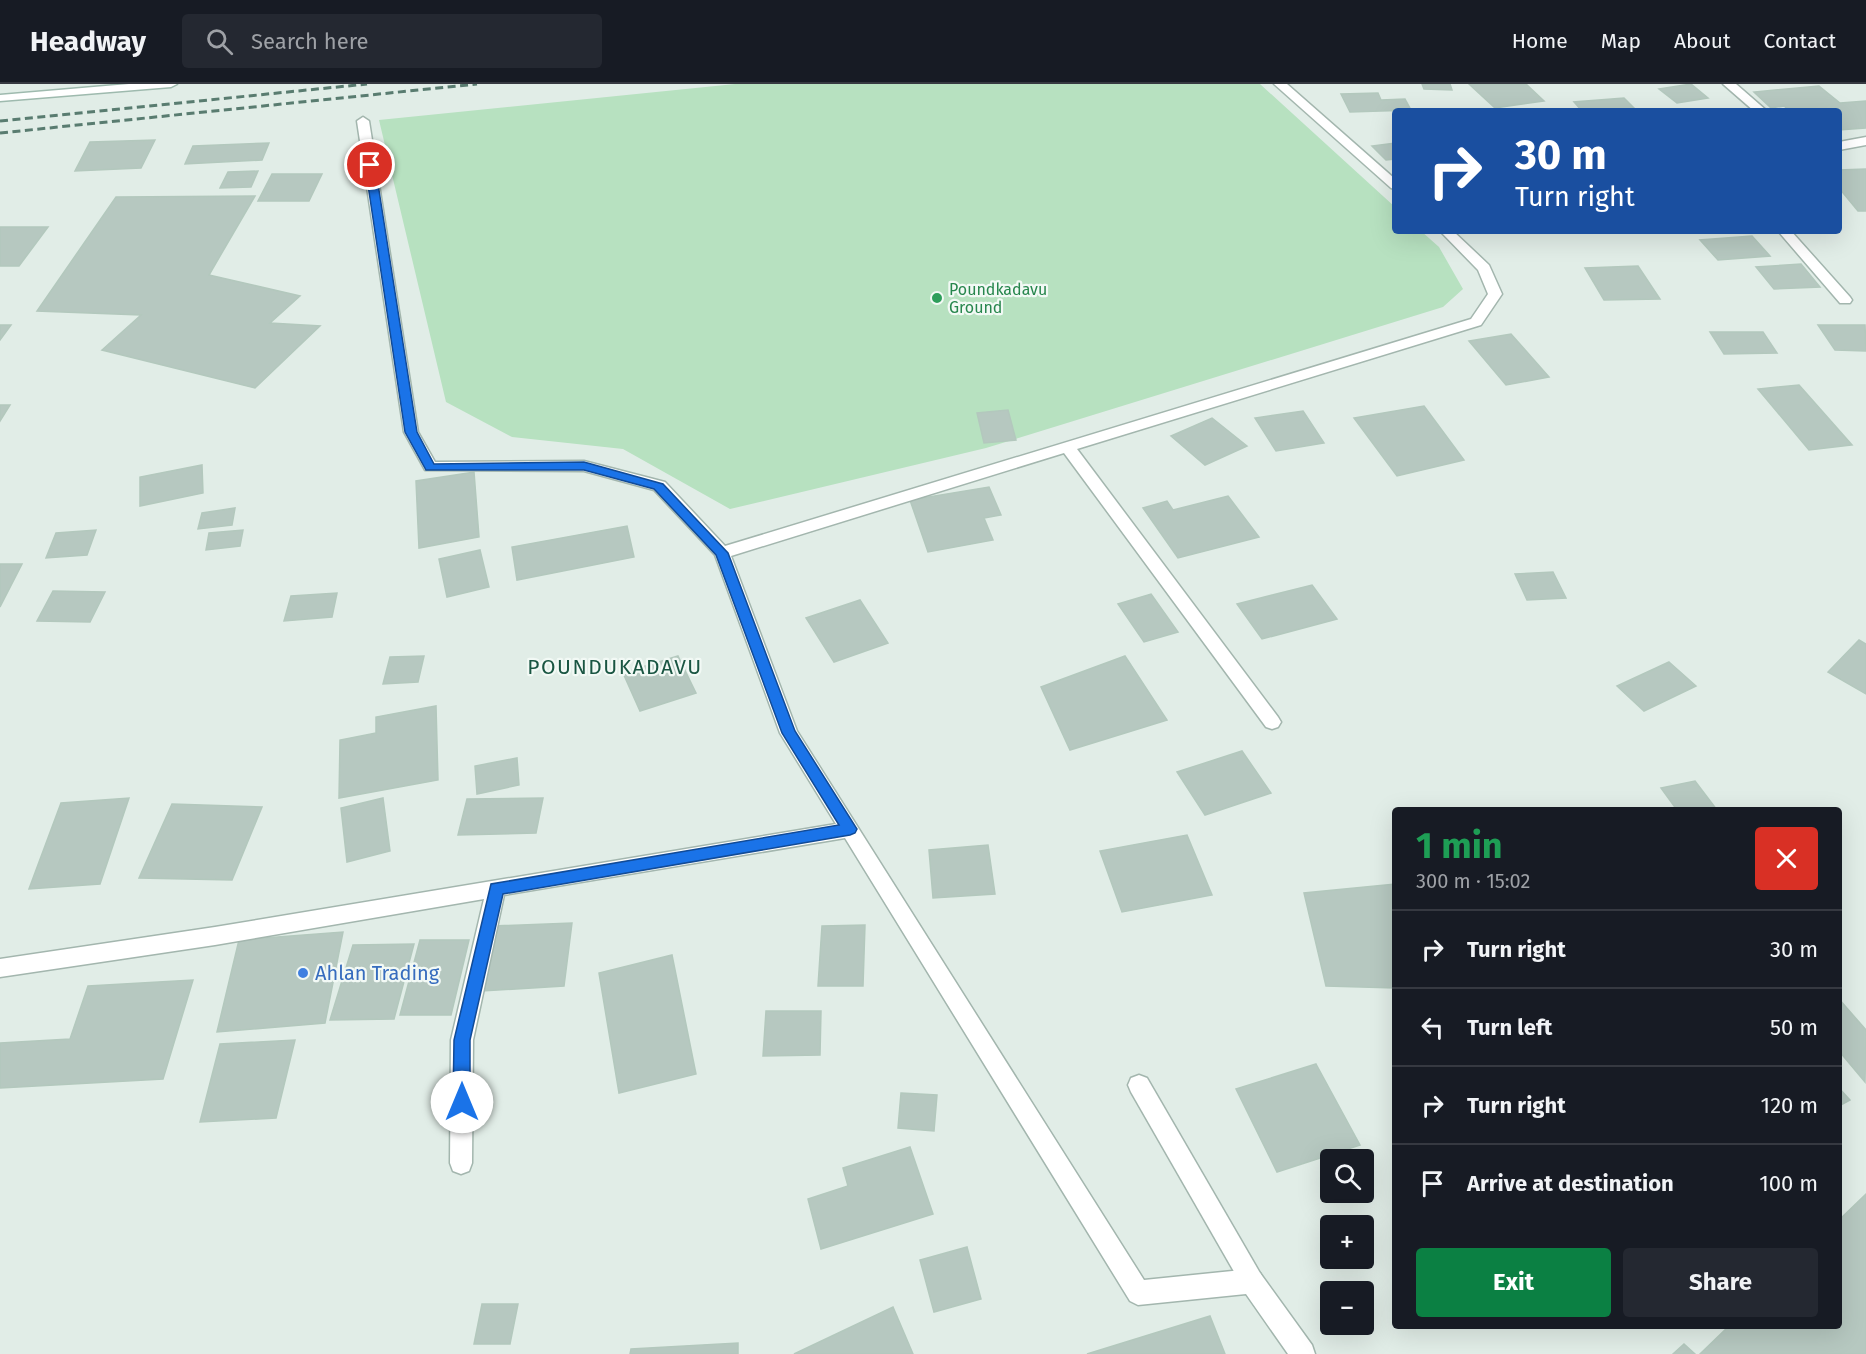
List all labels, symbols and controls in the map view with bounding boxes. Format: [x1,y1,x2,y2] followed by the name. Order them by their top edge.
[182,14,602,68] search box
[30,25,146,58] text: Headway
[203,25,236,58] icon: search
[251,28,369,55] text: Search here
[1512,28,1568,54] text: Home
[1601,28,1641,54] text: Map
[1674,28,1731,54] text: About
[1764,28,1836,54] text: Contact
[1515,130,1607,180] text: 30 m
[1416,132,1494,210] icon: right
[344,139,395,190] pin
[353,148,386,181] icon: arrive
[1515,181,1635,213] text: Turn right
[949,280,1047,317] place label: Poundkadavu Ground
[930,291,944,305] marker: Poundkadavu Ground
[527,654,703,680] district label: POUNDUKADAVU
[1416,824,1503,868] text: 1 min
[1755,827,1818,890] button: close
[1416,869,1530,893] text: 300 m · 15:02
[1416,933,1449,966] icon: right
[1467,936,1566,963] text: Turn right
[1770,936,1818,963] text: 30 m
[315,961,440,985] place label: Ahlan Trading
[296,966,310,980] marker: Ahlan Trading
[1416,1011,1449,1044] icon: left
[1467,1014,1552,1041] text: Turn left
[1770,1014,1818,1041] text: 50 m
[430,1070,494,1134] position arrow
[1416,1089,1449,1122] icon: right
[1467,1092,1566,1119] text: Turn right
[1761,1092,1818,1119] text: 120 m
[1320,1149,1374,1335] map controls
[1320,1149,1374,1203] button: search
[1416,1167,1449,1200] icon: arrive
[1467,1170,1674,1197] text: Arrive at destination
[1759,1170,1818,1197] text: 100 m
[1320,1215,1374,1269] button: +
[1416,1248,1611,1317] button: Exit
[1623,1248,1818,1317] button: Share
[1320,1281,1374,1335] button: −

